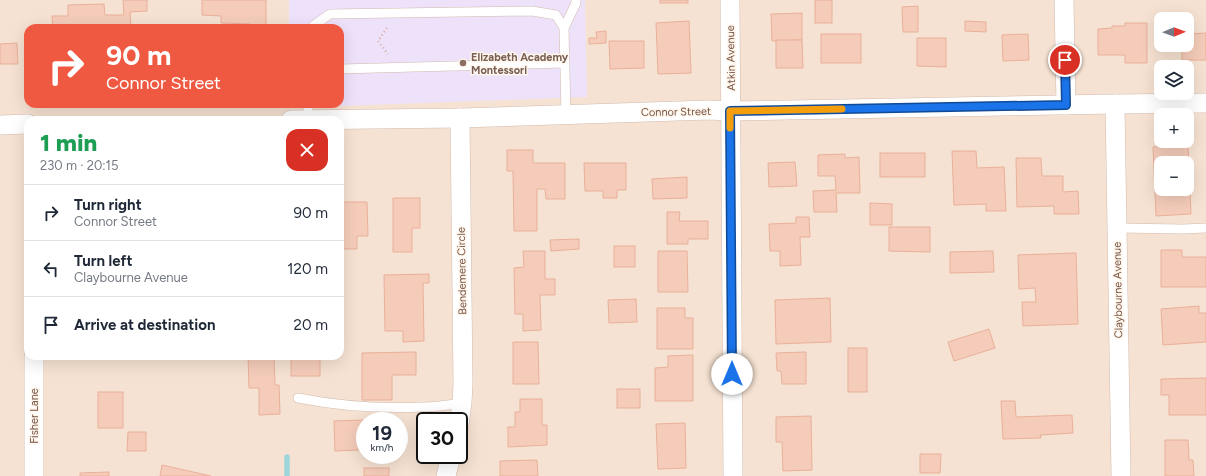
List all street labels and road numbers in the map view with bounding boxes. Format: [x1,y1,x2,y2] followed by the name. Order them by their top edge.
[724,25,738,91] street label: Atkin Avenue
[641,105,711,119] street label: Connor Street
[455,227,469,315] street label: Bendemere Circle
[1111,242,1125,338] street label: Claybourne Avenue
[28,388,41,444] street label: Fisher Lane

